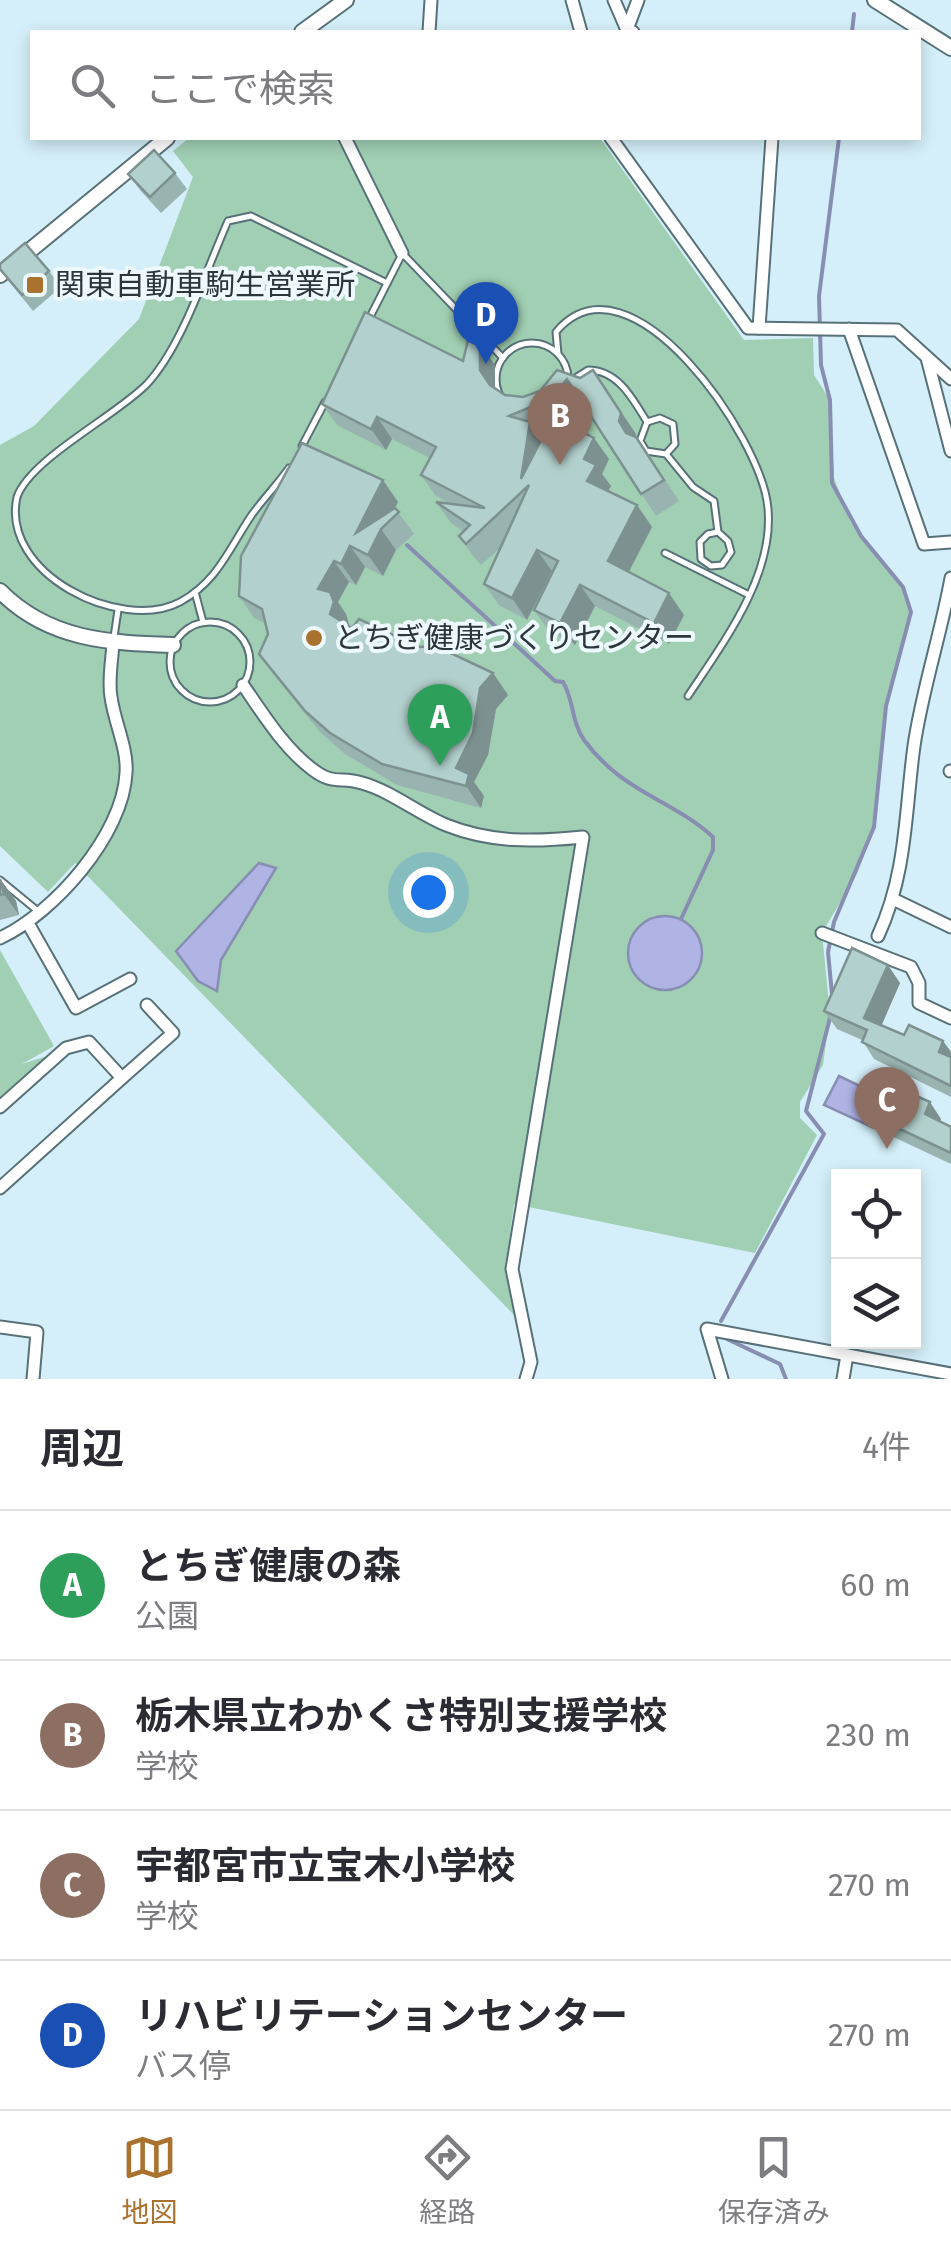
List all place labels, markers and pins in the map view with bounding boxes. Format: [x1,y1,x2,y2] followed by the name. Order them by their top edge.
[55,267,355,303] place label: 関東自動車駒生営業所
[24,274,46,296] marker: 関東自動車駒生営業所
[454,282,518,364] pin: D
[528,382,592,465] pin: B
[334,620,694,656] place label: とちぎ健康づくりセンター
[303,627,325,649] marker: とちぎ健康づくりセンター
[408,684,472,766] pin: A
[854,1066,920,1149] pin: C

